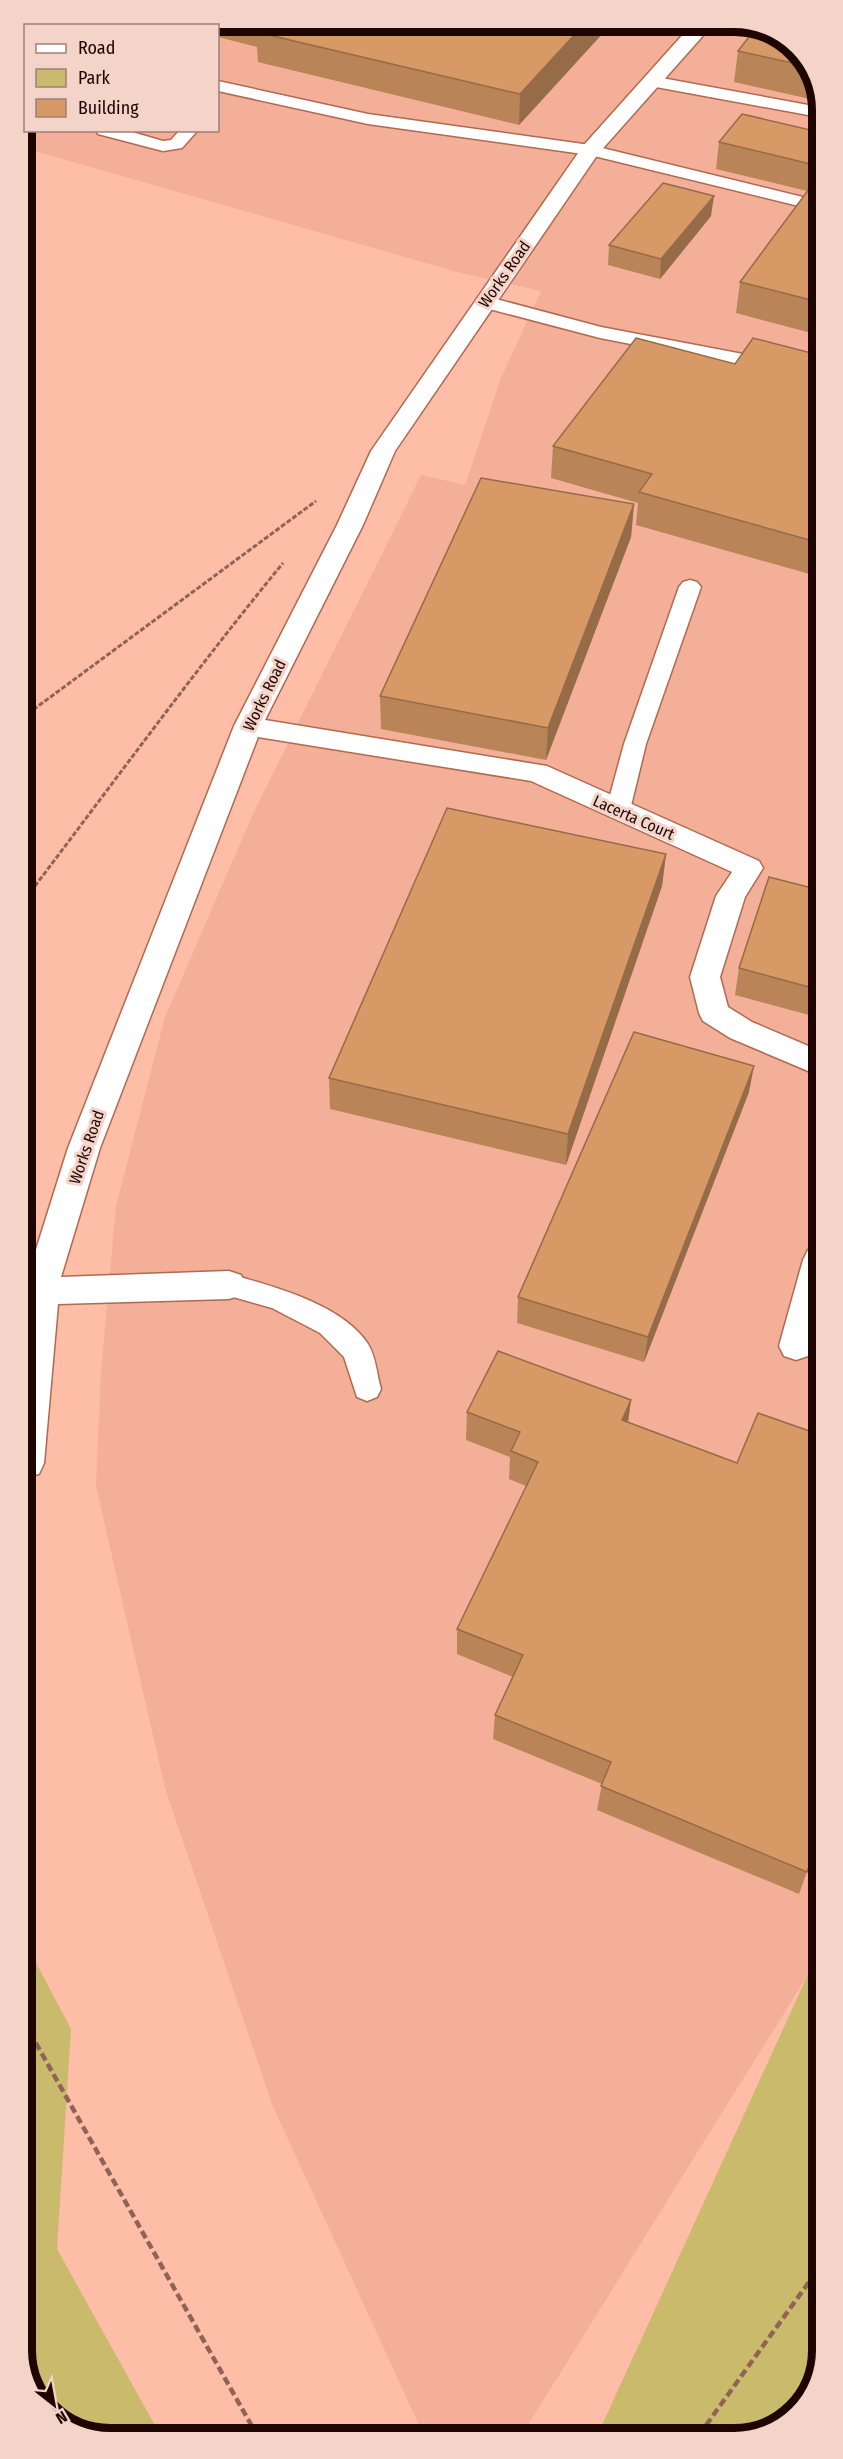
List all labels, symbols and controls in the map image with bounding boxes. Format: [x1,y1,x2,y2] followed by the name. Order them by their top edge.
[24,24,219,132] legend
[78,37,115,59] text: Road
[78,67,111,89] text: Park
[78,97,139,119] text: Building
[475,237,534,311] street label: Works Road
[239,656,290,734] street label: Works Road
[590,791,678,844] street label: Lacerta Court
[65,1108,108,1187] street label: Works Road
[24,2375,84,2435] north arrow
[52,2407,70,2428] text: N

